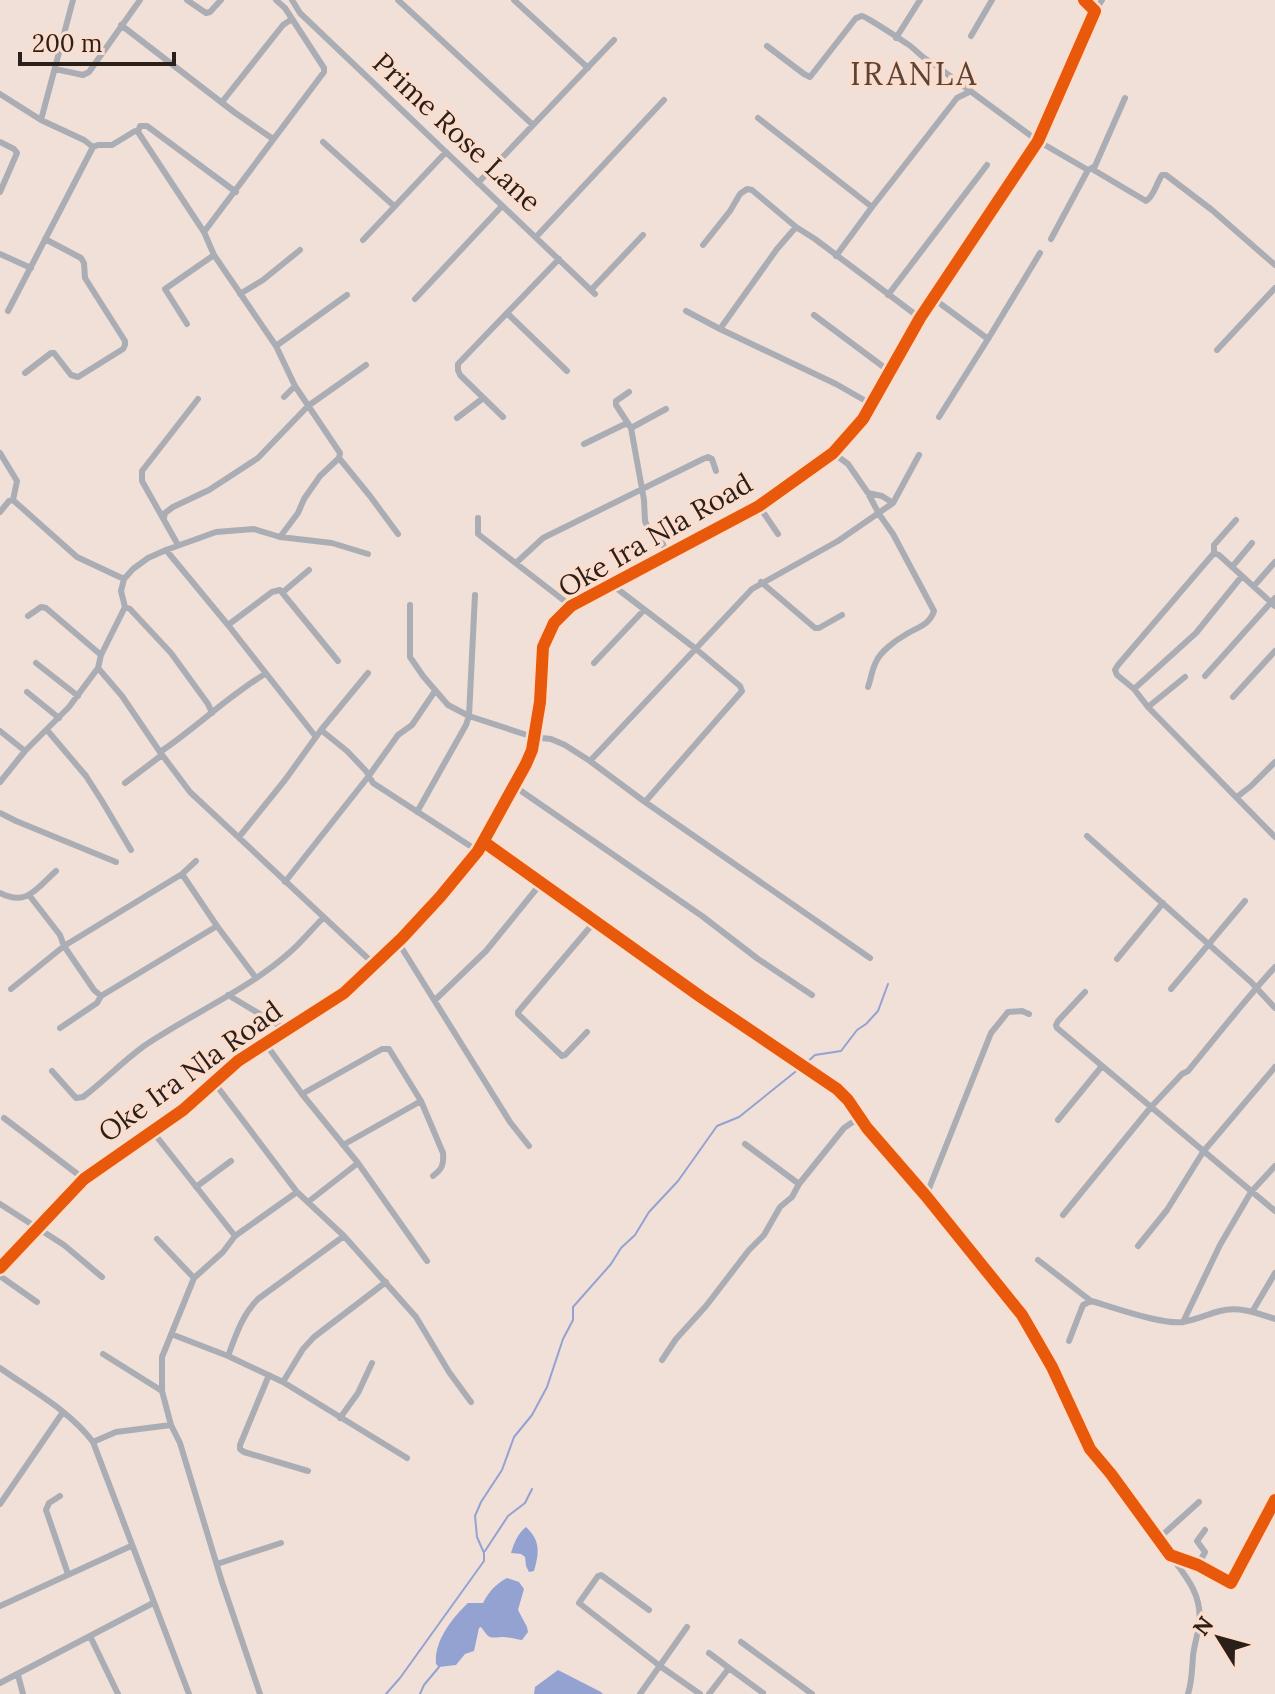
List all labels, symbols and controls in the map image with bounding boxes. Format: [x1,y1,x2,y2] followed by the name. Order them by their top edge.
[20,16,174,66] scale bar
[32,28,102,59] text: 200 m
[365,45,549,219] street label: Prime Rose Lane
[850,53,978,94] district label: IRANLA
[552,465,758,605] street label: Oke Ira Nla Road
[91,992,289,1150] street label: Oke Ira Nla Road
[1179,1598,1259,1678] north arrow
[1187,1611,1219,1641] text: N

